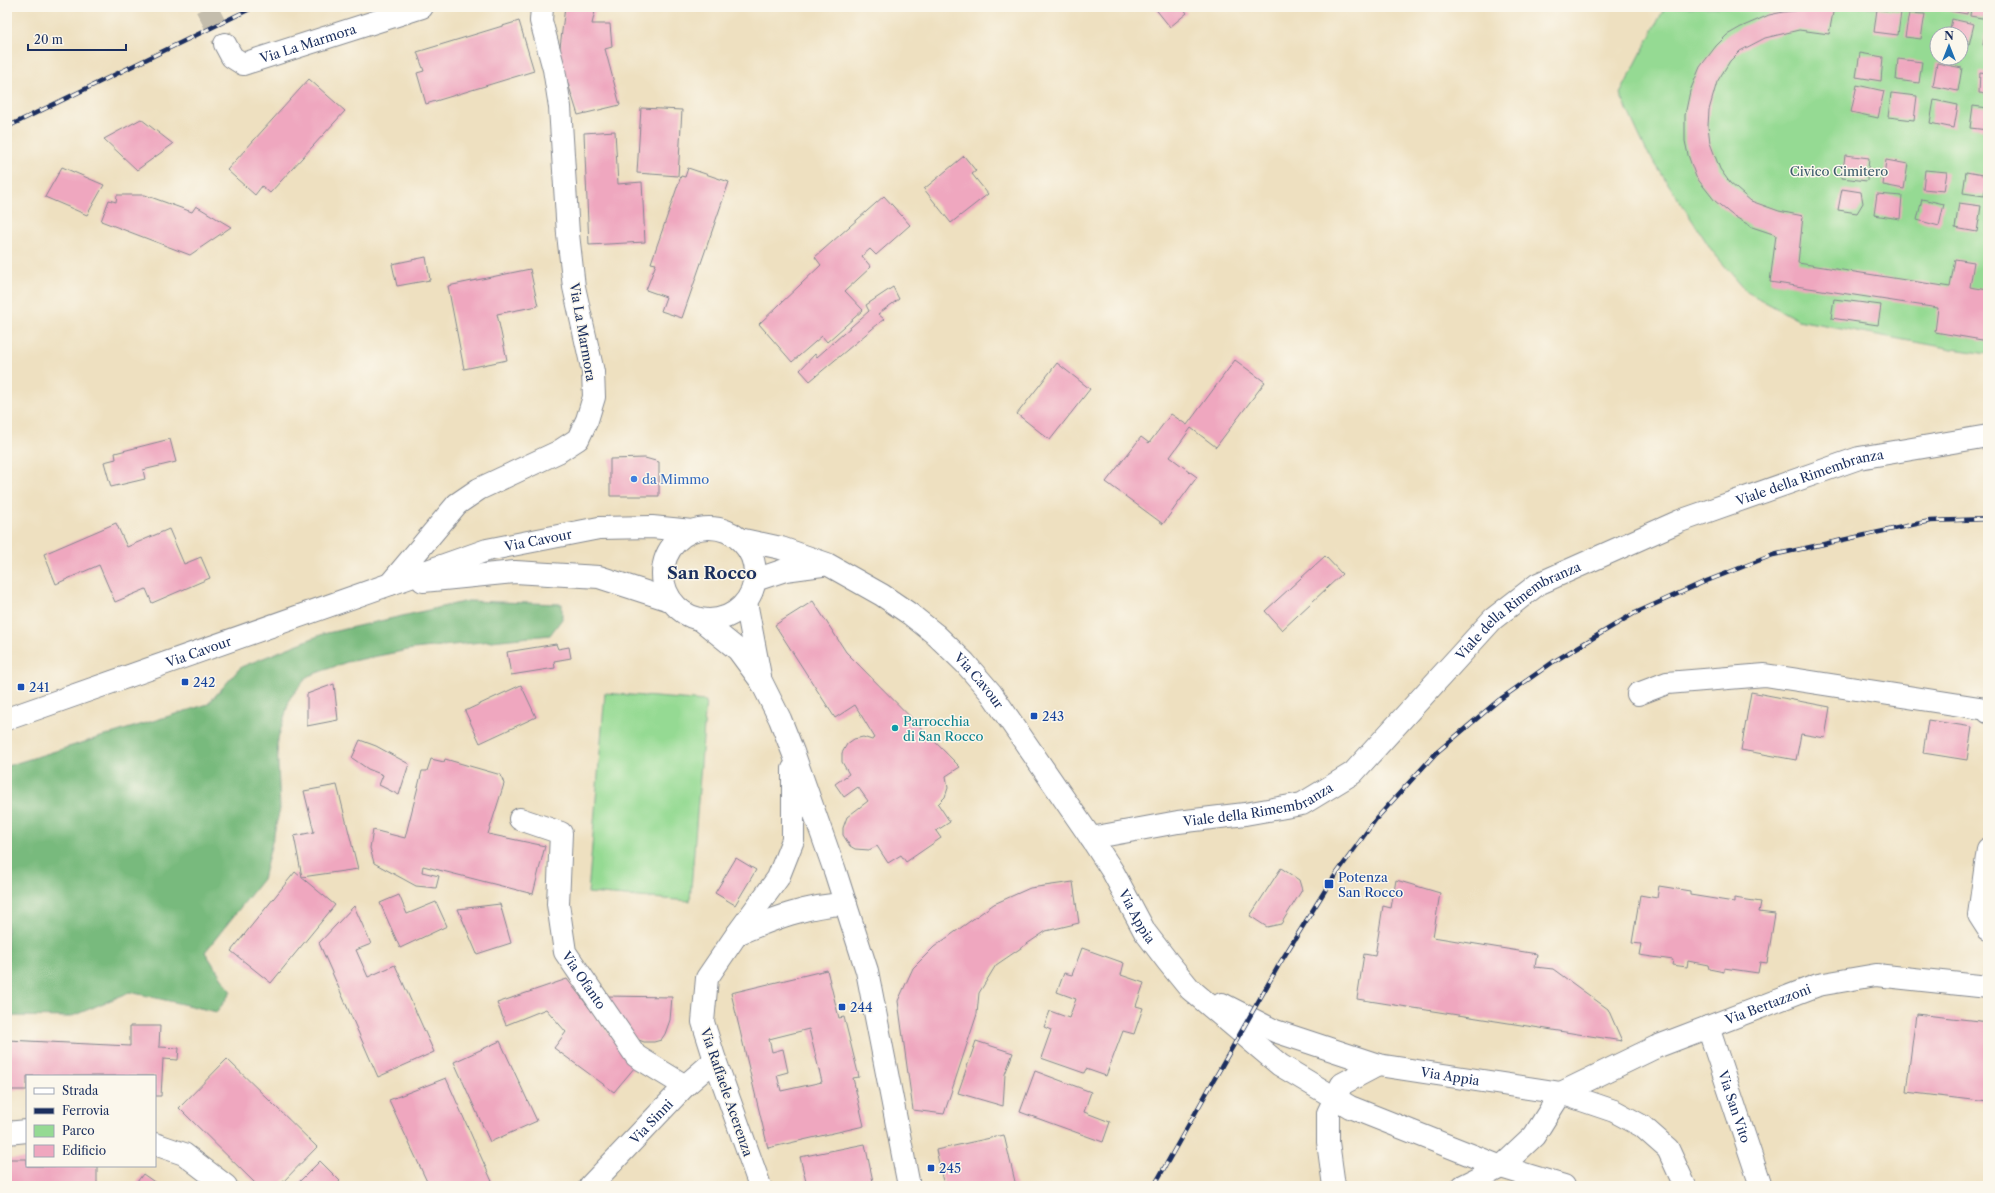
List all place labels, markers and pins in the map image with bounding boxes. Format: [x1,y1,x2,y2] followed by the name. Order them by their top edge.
[642,471,709,487] place label: da Mimmo
[629,474,639,484] marker: da Mimmo
[193,674,215,690] place label: 242
[180,677,190,687] marker: 242
[29,679,50,695] place label: 241
[16,682,26,692] marker: 241
[1042,708,1064,724] place label: 243
[1029,711,1039,721] marker: 243
[903,713,984,744] place label: Parrocchia di San Rocco
[890,723,900,733] marker: Parrocchia di San Rocco
[1338,869,1403,900] place label: Potenza San Rocco
[1323,878,1335,890] marker: Potenza San Rocco
[850,999,873,1015] place label: 244
[837,1002,847,1012] marker: 244
[939,1160,961,1176] place label: 245
[926,1163,936,1173] marker: 245

